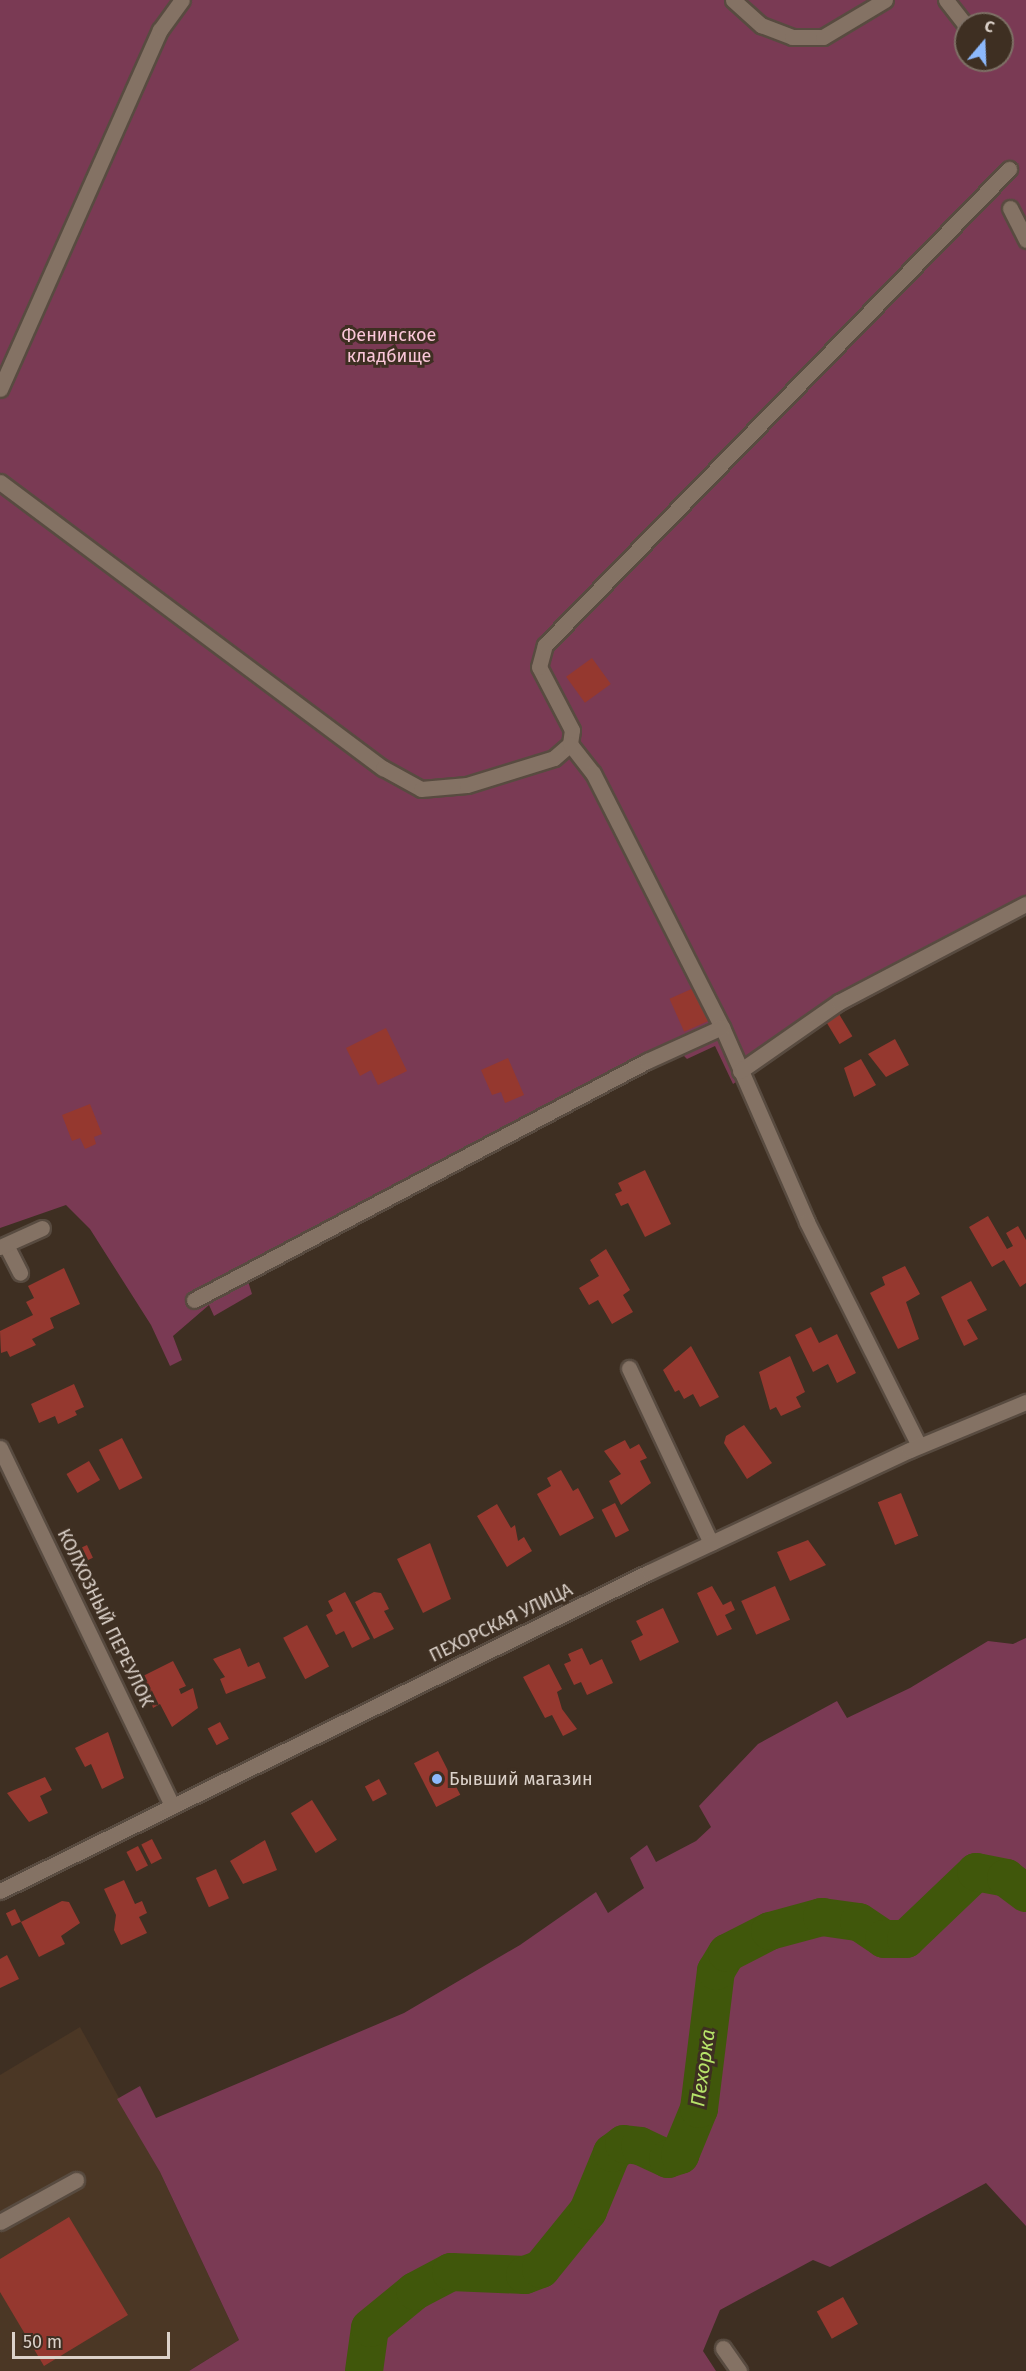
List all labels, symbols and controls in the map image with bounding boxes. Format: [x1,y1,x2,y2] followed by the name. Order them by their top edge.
[954,12,1014,72] north arrow
[982,16,997,37] text: С
[342,325,436,368] park label: Фенинское кладбище
[52,1525,158,1711] street label: КОЛХОЗНЫЙ ПЕРЕУЛОК
[426,1579,576,1667] street label: ПЕХОРСКАЯ УЛИЦА
[449,1768,593,1790] place label: Бывший магазин
[430,1772,444,1786] marker: Бывший магазин
[686,2028,720,2108] water label: Пехорка
[15,2320,172,2358] scale bar
[23,2331,62,2353] text: 50 m

